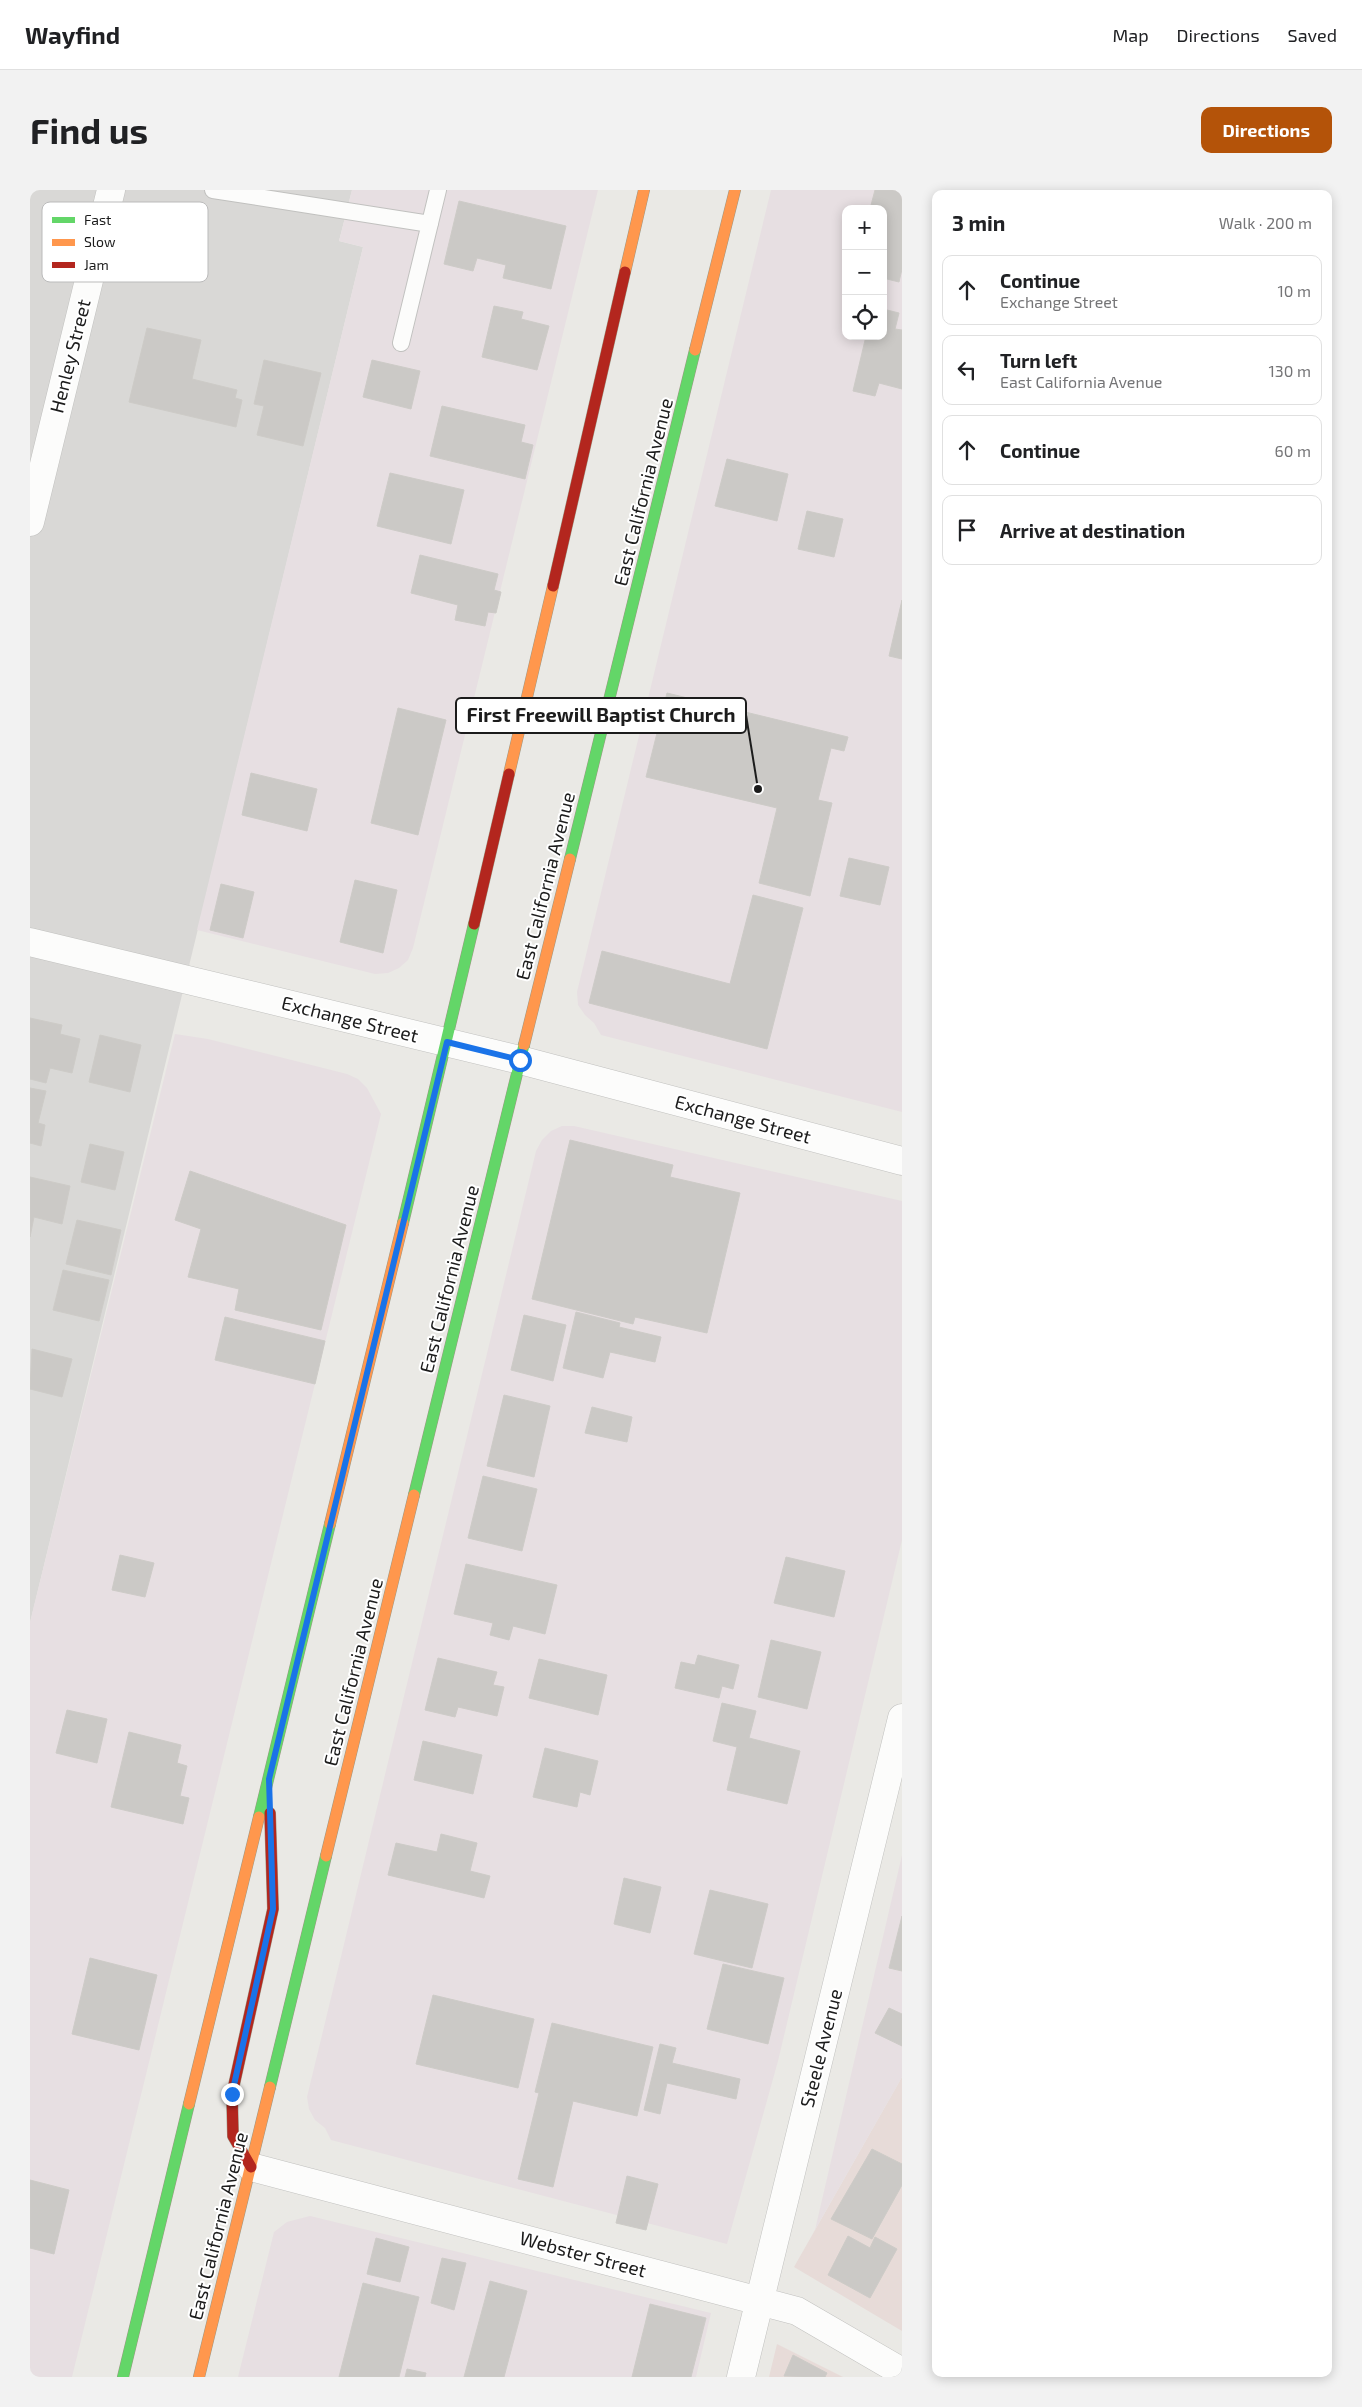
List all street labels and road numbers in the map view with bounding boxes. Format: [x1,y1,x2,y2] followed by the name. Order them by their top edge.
[44,297,95,415] street label: Henley Street
[608,395,677,588] street label: East California Avenue
[510,789,579,982] street label: East California Avenue
[279,990,421,1047] street label: Exchange Street
[673,1089,814,1148] street label: Exchange Street
[414,1182,483,1375] street label: East California Avenue
[318,1575,387,1768] street label: East California Avenue
[795,1986,846,2110] street label: Steele Avenue
[183,2129,252,2322] street label: East California Avenue
[517,2226,649,2281] street label: Webster Street

